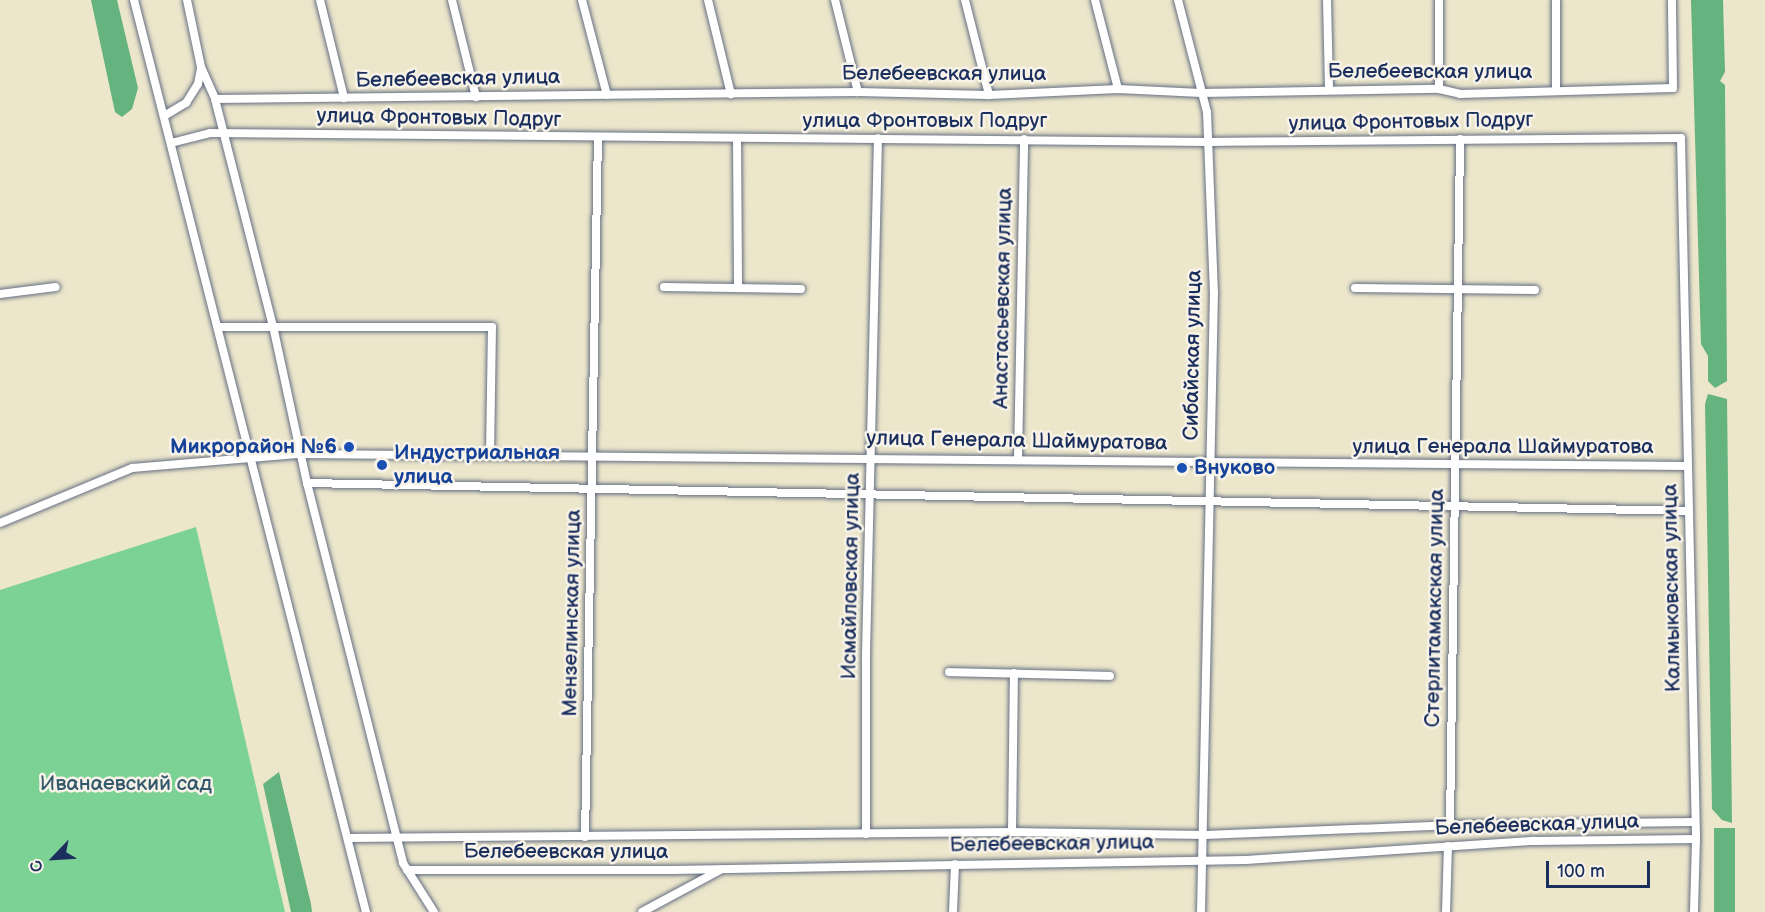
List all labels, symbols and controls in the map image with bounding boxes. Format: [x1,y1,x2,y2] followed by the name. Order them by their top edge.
[1328,59,1532,85] street label: Белебеевская улица
[842,61,1046,87] street label: Белебеевская улица
[355,65,561,93] street label: Белебеевская улица
[316,103,562,133] street label: улица Фронтовых Подруг
[1288,107,1534,137] street label: улица Фронтовых Подруг
[803,108,1047,134] street label: улица Фронтовых Подруг
[988,187,1018,409] street label: Анастасьевская улица
[1179,269,1207,441] street label: Сибайская улица
[866,426,1168,456] street label: улица Генерала Шаймуратова
[170,434,337,460] place label: Микрорайон №6
[1352,434,1654,460] street label: улица Генерала Шаймуратова
[342,440,356,454] marker: Микрорайон №6
[394,440,560,490] place label: Индустриальная улица
[1194,455,1275,481] place label: Внуково
[375,458,389,472] marker: Индустриальная улица
[1175,461,1189,475] marker: Внуково
[837,472,865,680] street label: Исмайловская улица
[1658,484,1686,692] street label: Калмыковская улица
[1420,488,1450,728] street label: Стерлитамакская улица
[558,509,586,717] street label: Мензелинская улица
[40,771,212,797] park label: Иванаевский сад
[1434,809,1640,841] street label: Белебеевская улица
[24,828,84,888] north arrow
[949,830,1155,858] street label: Белебеевская улица
[464,839,668,865] street label: Белебеевская улица
[1549,849,1652,887] scale bar
[26,857,48,875] text: С
[1557,861,1605,882] text: 100 m

